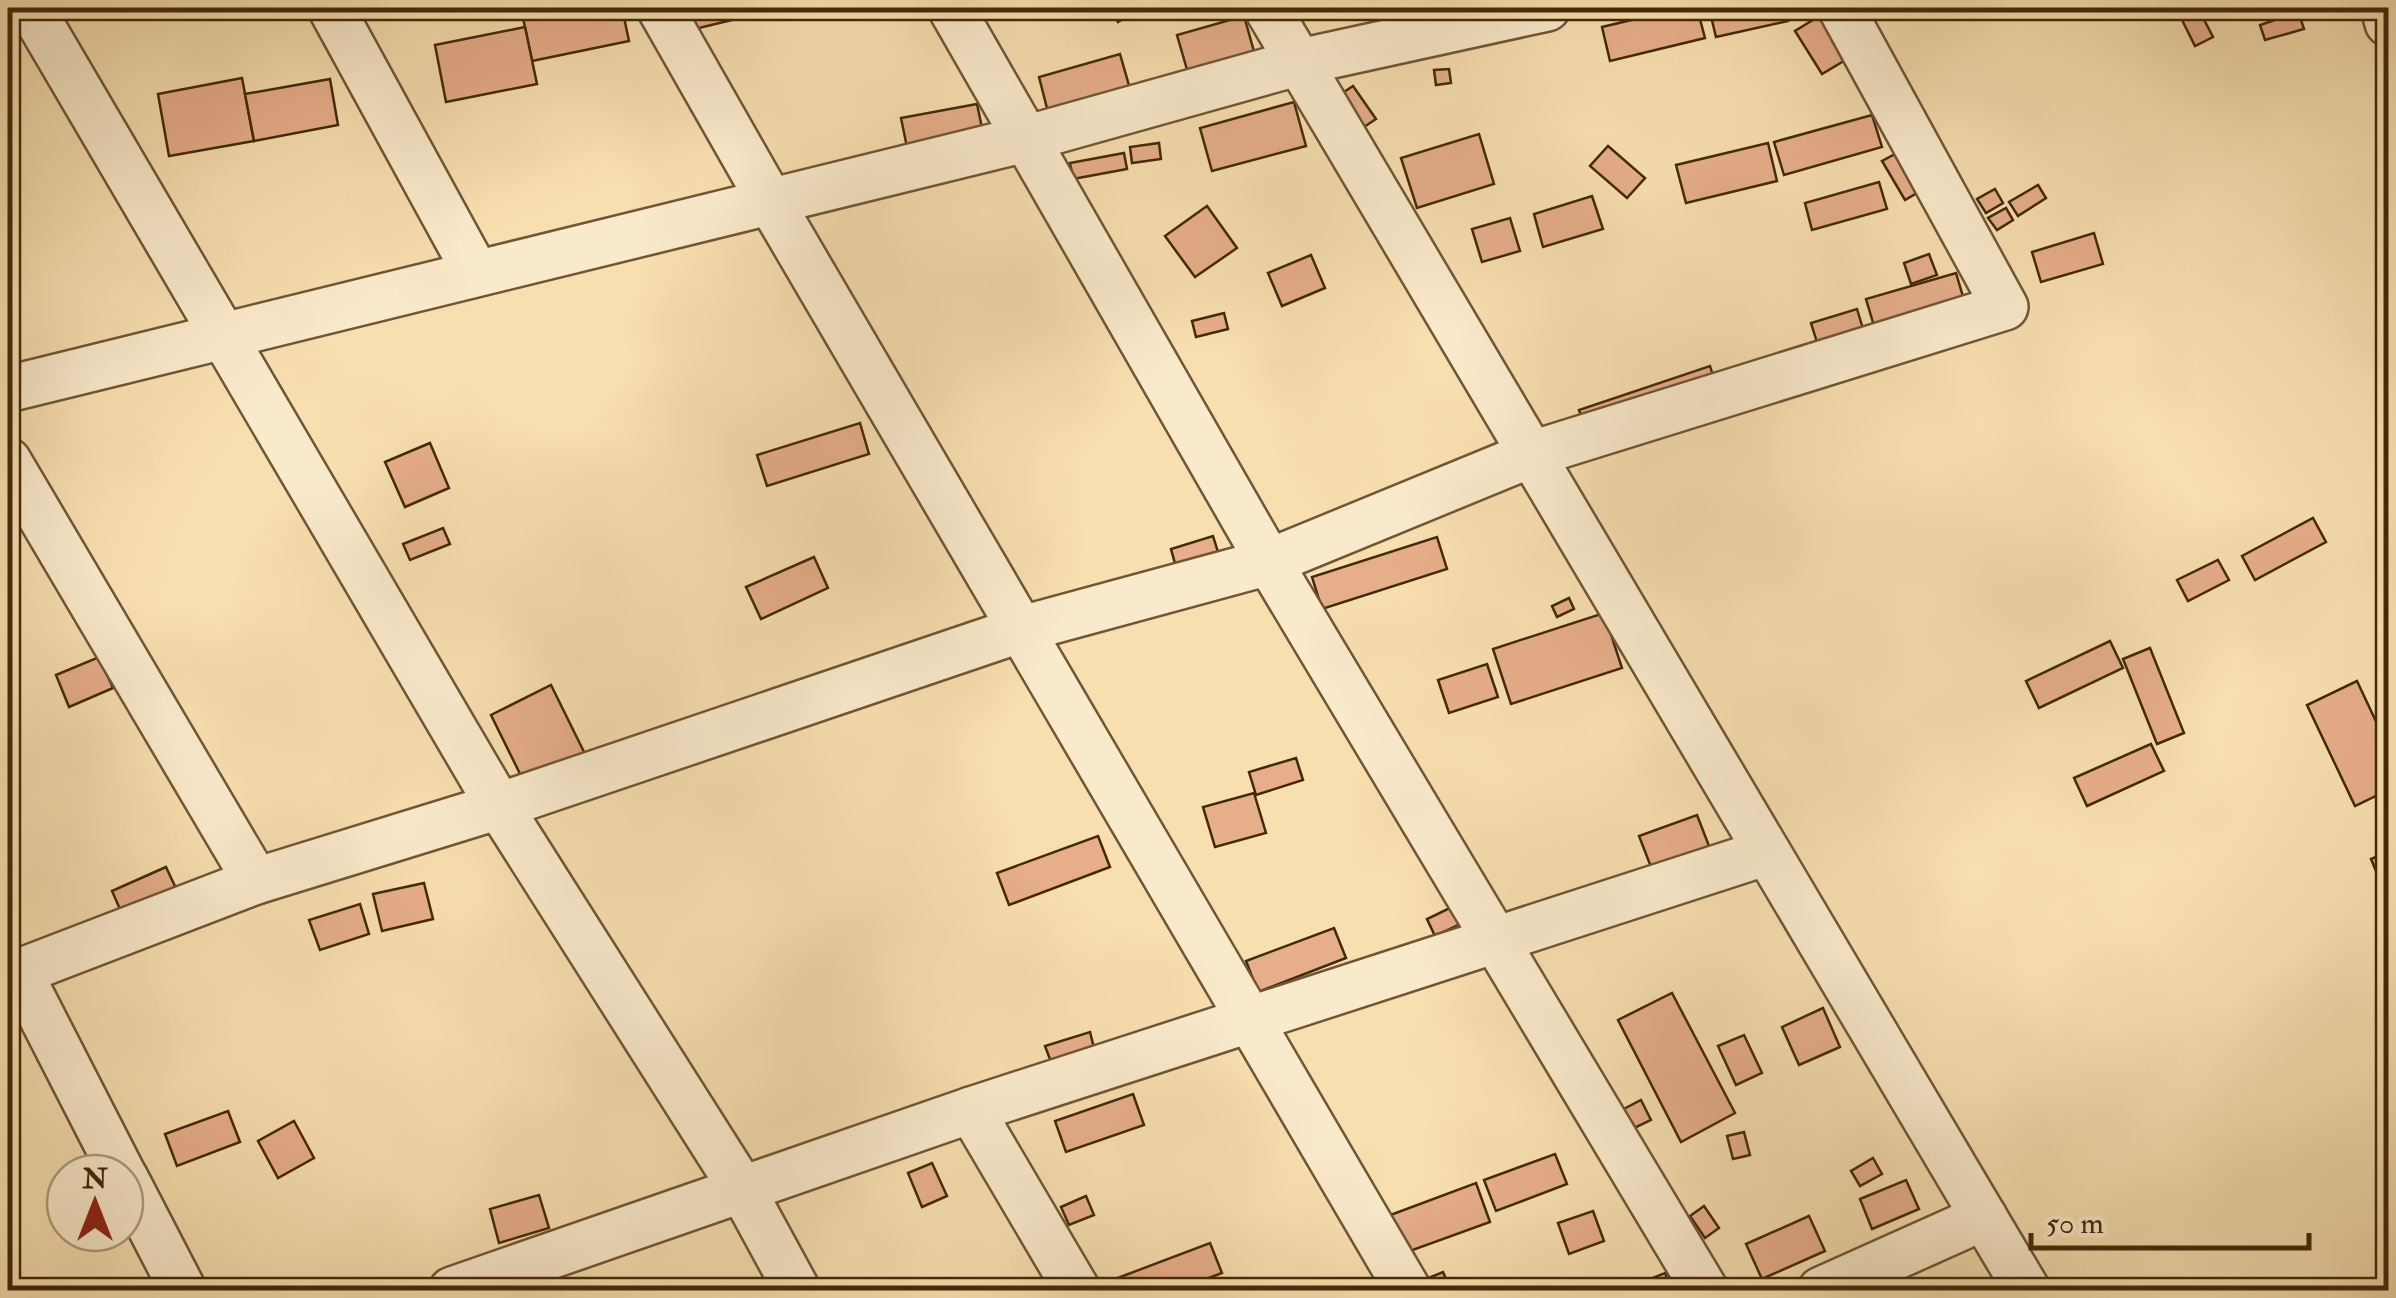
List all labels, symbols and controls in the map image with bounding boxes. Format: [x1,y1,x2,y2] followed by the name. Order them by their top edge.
[45,1153,145,1253] north arrow
[81,1162,108,1197] text: N
[2031,1188,2308,1250] scale bar
[2046,1205,2104,1242] text: 50 m

